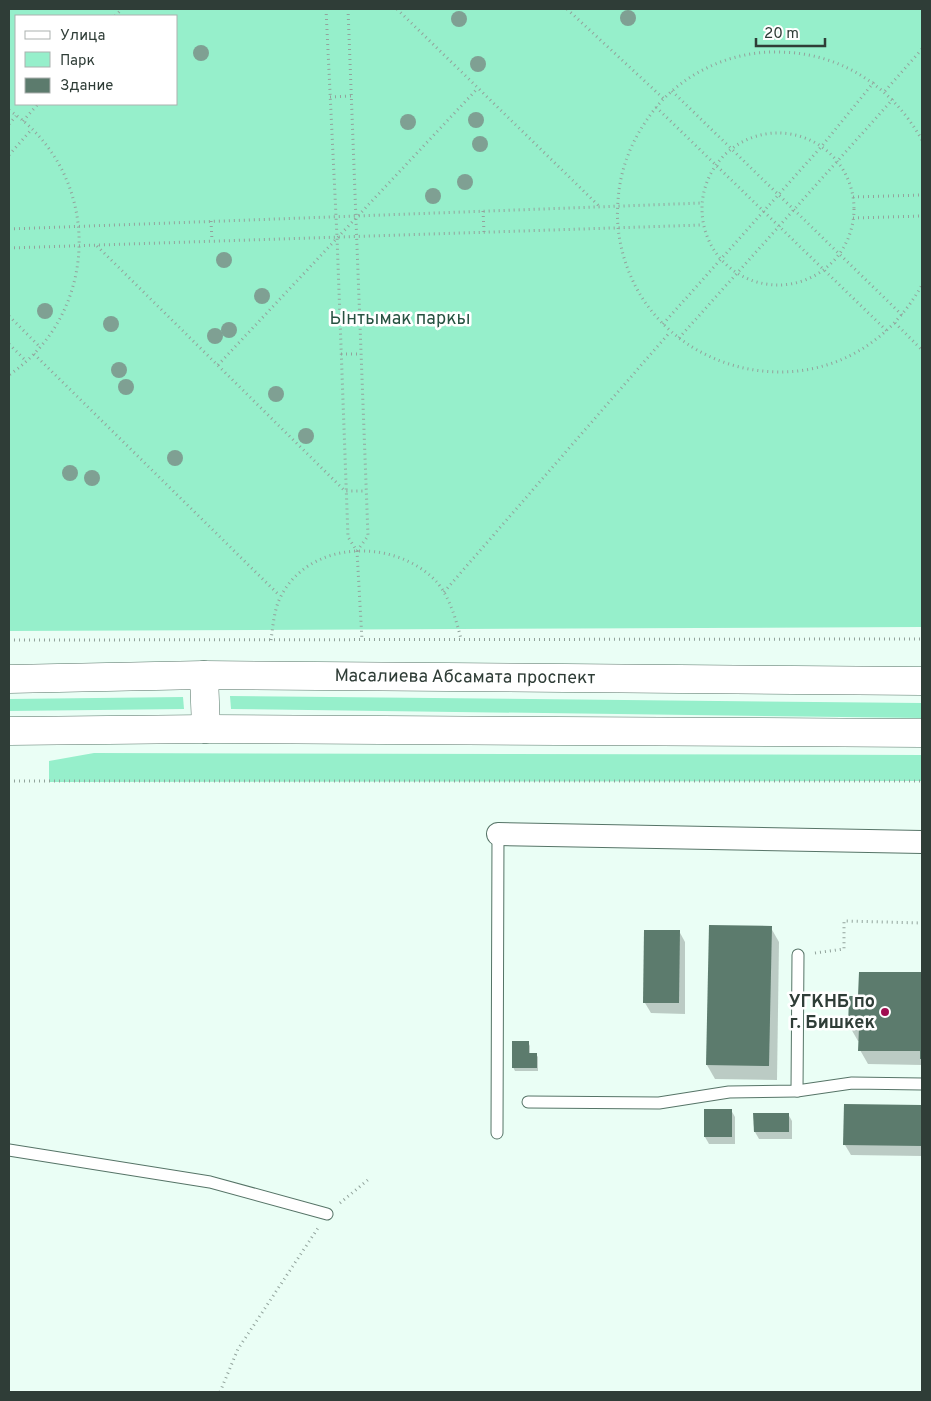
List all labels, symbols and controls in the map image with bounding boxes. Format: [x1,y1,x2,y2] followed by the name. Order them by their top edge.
[15,15,178,105] legend
[756,15,825,47] scale bar
[764,25,799,44] text: 20 m
[60,27,105,46] text: Улица
[60,52,95,71] text: Парк
[60,77,113,96] text: Здание
[330,308,470,331] park label: Ынтымак паркы
[334,665,595,690] street label: Масалиева Абсамата проспект
[788,991,875,1035] place label: УГКНБ по г. Бишкек
[879,1006,891,1018] marker: УГКНБ по г. Бишкек

